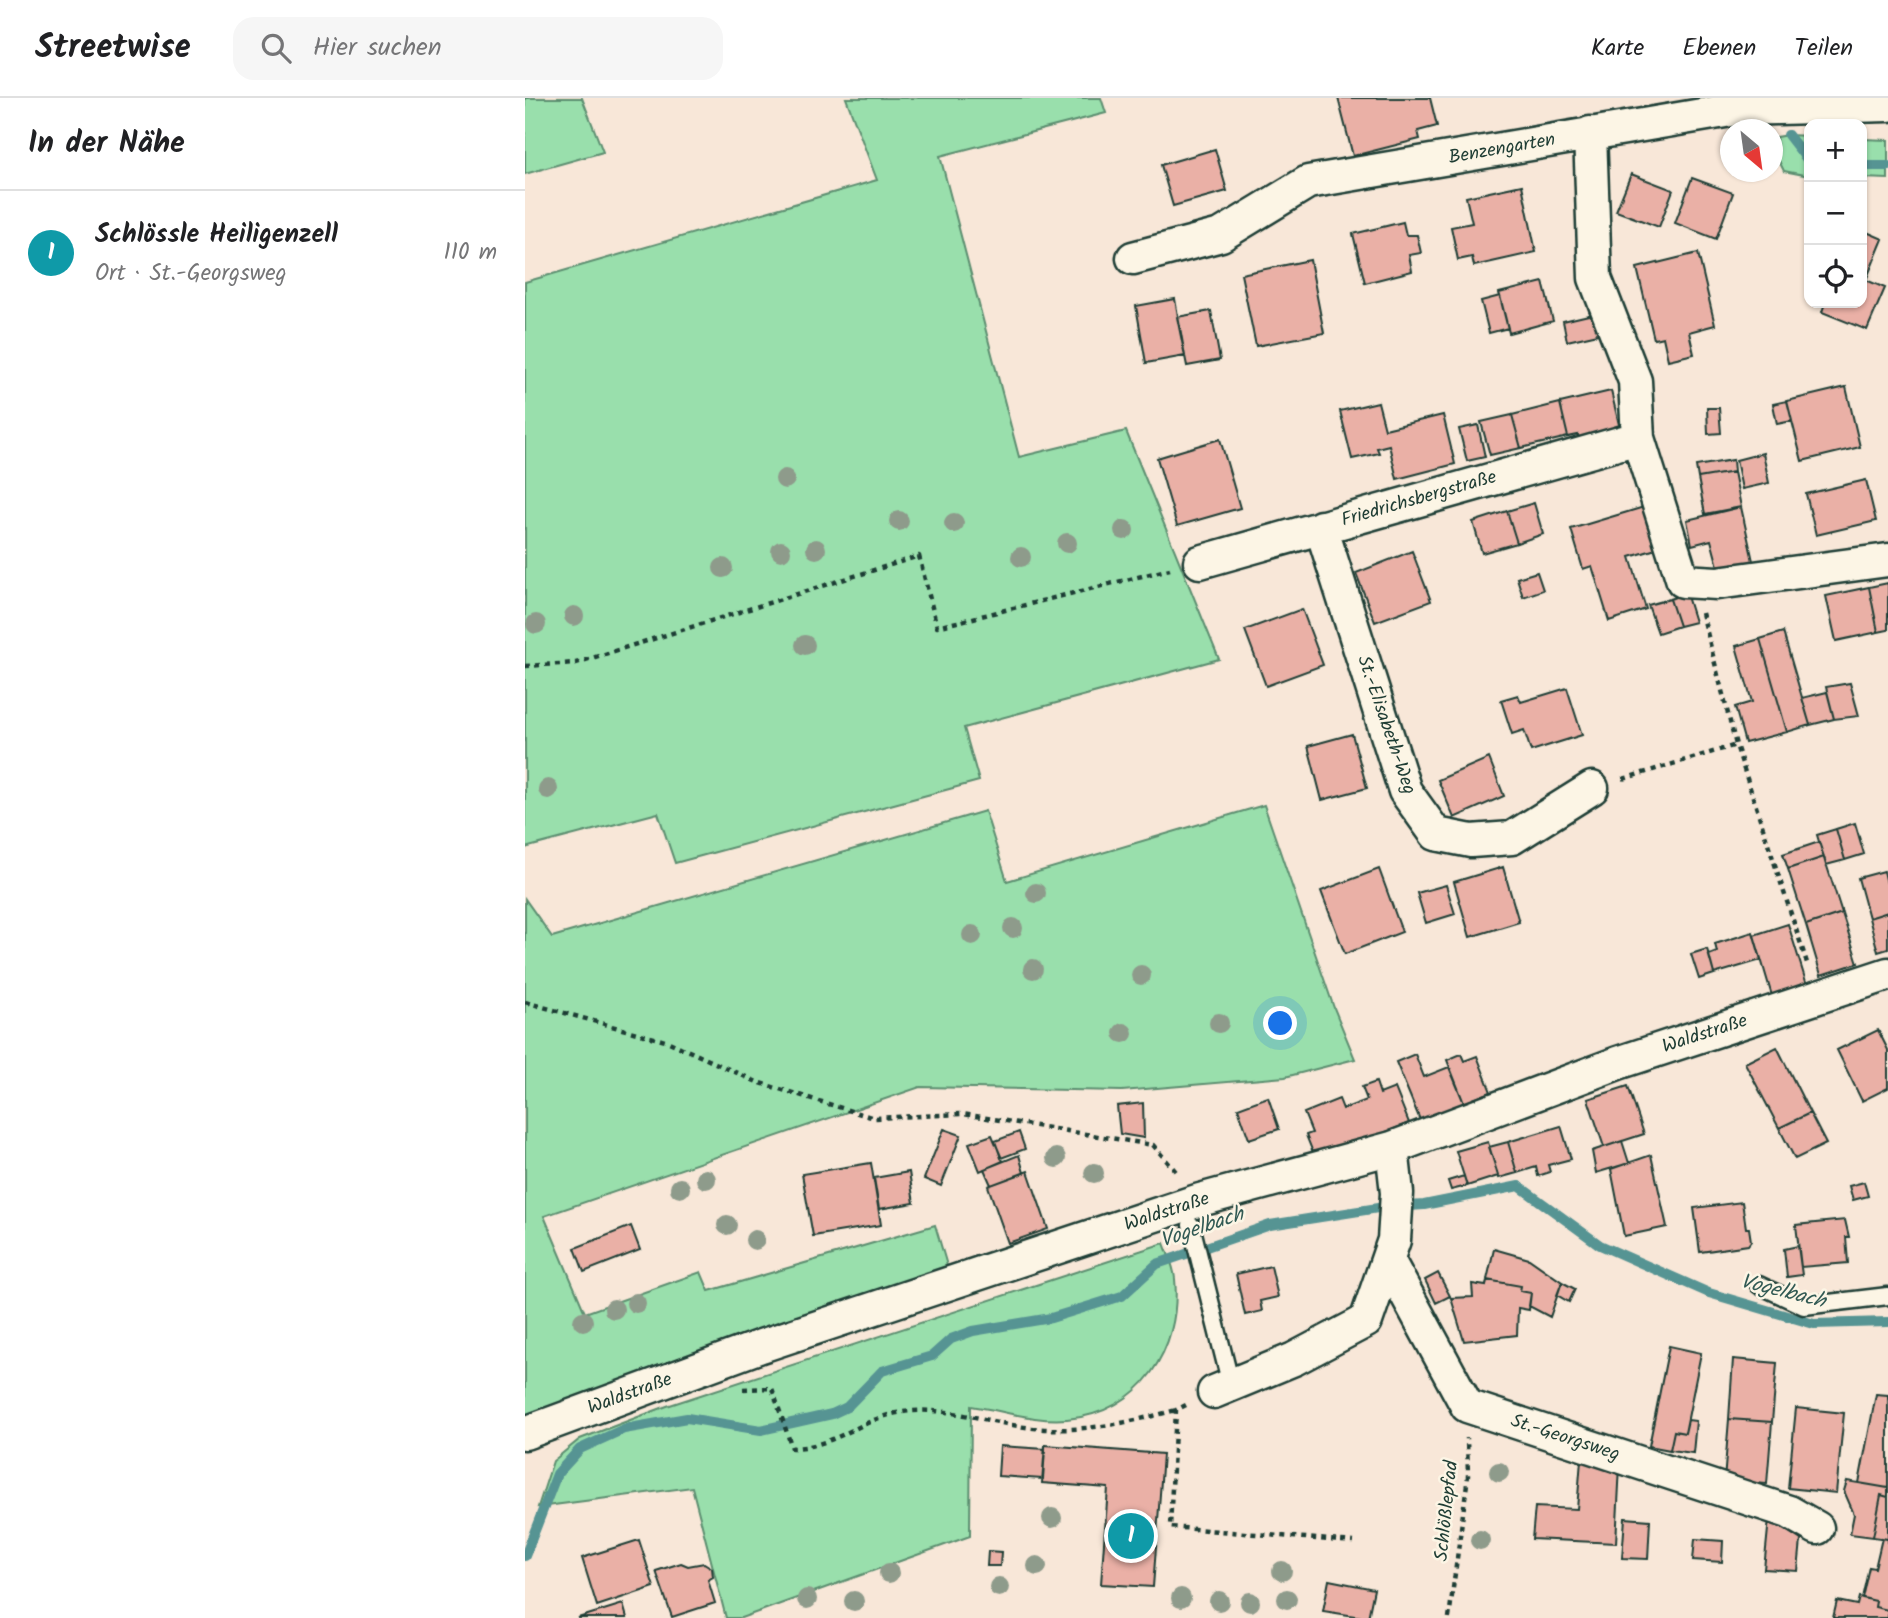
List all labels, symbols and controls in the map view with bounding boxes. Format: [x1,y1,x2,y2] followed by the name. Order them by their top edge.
[233,17,723,80] search box
[35,22,191,75] text: Streetwise
[313,27,442,69] text: Hier suchen
[257,29,295,67] icon: search
[1591,29,1644,68] text: Karte
[1682,29,1756,68] text: Ebenen
[1794,29,1853,68] text: Teilen
[1720,119,1783,182] north arrow
[1804,119,1867,308] map controls
[1804,119,1867,182] button: +
[28,120,185,168] text: In der Nähe
[1446,125,1558,173] street label: Benzengarten
[1804,182,1867,245] button: −
[95,214,338,256] text: Schlössle Heiligenzell
[48,235,54,271] text: 1
[444,235,497,271] text: 110 m
[1804,245,1867,308] button: locate
[95,256,287,292] text: Ort · St.-Georgsweg
[1338,462,1501,536] street label: Friedrichsbergstraße
[1348,651,1424,799] street label: St.-Elisabeth-Weg
[1263,1006,1297,1040] your location
[1658,1006,1752,1062] street label: Waldstraße
[1120,1184,1214,1240] street label: Waldstraße
[1156,1198,1250,1258] water label: Vogelbach
[1737,1265,1831,1319] water label: Vogelbach
[583,1365,677,1423] street label: Waldstraße
[1507,1406,1623,1470] street label: St.-Georgsweg
[1427,1459,1467,1563] street label: Schlößlepfad
[1108,1510,1154,1562] pin: 1

